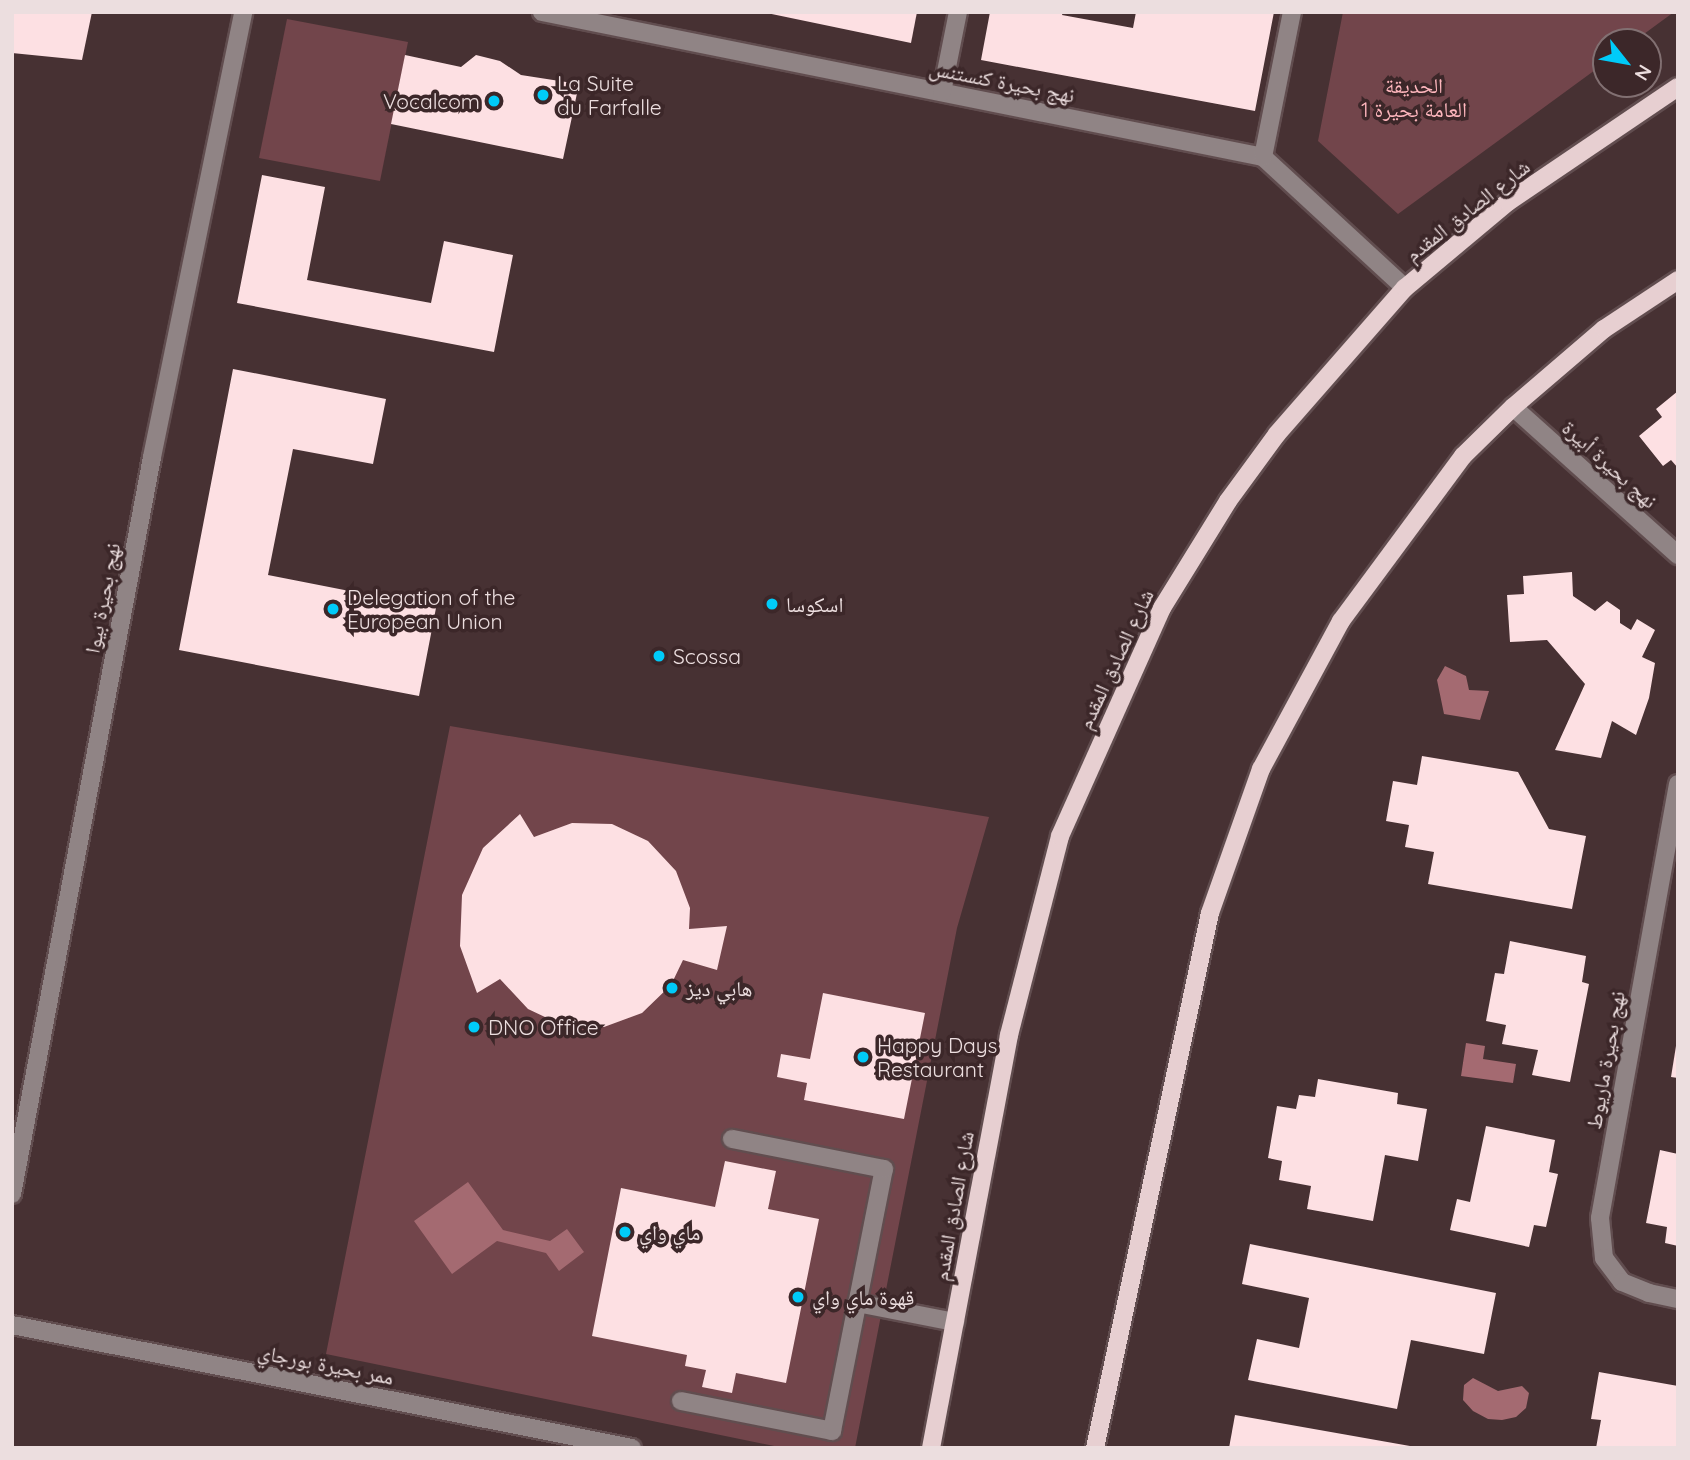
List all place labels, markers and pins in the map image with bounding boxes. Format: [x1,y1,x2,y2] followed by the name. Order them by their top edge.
[557,70,662,120] place label: La Suite du Farfalle
[535,87,551,103] marker: La Suite du Farfalle
[383,88,480,114] place label: Vocalcom
[486,93,502,109] marker: Vocalcom
[347,584,515,634] place label: Delegation of the European Union
[786,591,843,617] place label: اسكوسا
[764,596,780,612] marker: اسكوسا
[325,601,341,617] marker: Delegation of the European Union
[673,643,741,669] place label: Scossa
[651,648,667,664] marker: Scossa
[686,975,752,1001] place label: هابي ديز
[664,980,680,996] marker: هابي ديز
[488,1014,599,1040] place label: DNO Office
[466,1019,482,1035] marker: DNO Office
[877,1032,997,1082] place label: Happy Days Restaurant
[855,1049,871,1065] marker: Happy Days Restaurant
[639,1219,700,1245] place label: ماي واي
[617,1224,633,1240] marker: ماي واي
[812,1284,914,1310] place label: قهوة ماي واي
[790,1289,806,1305] marker: قهوة ماي واي

